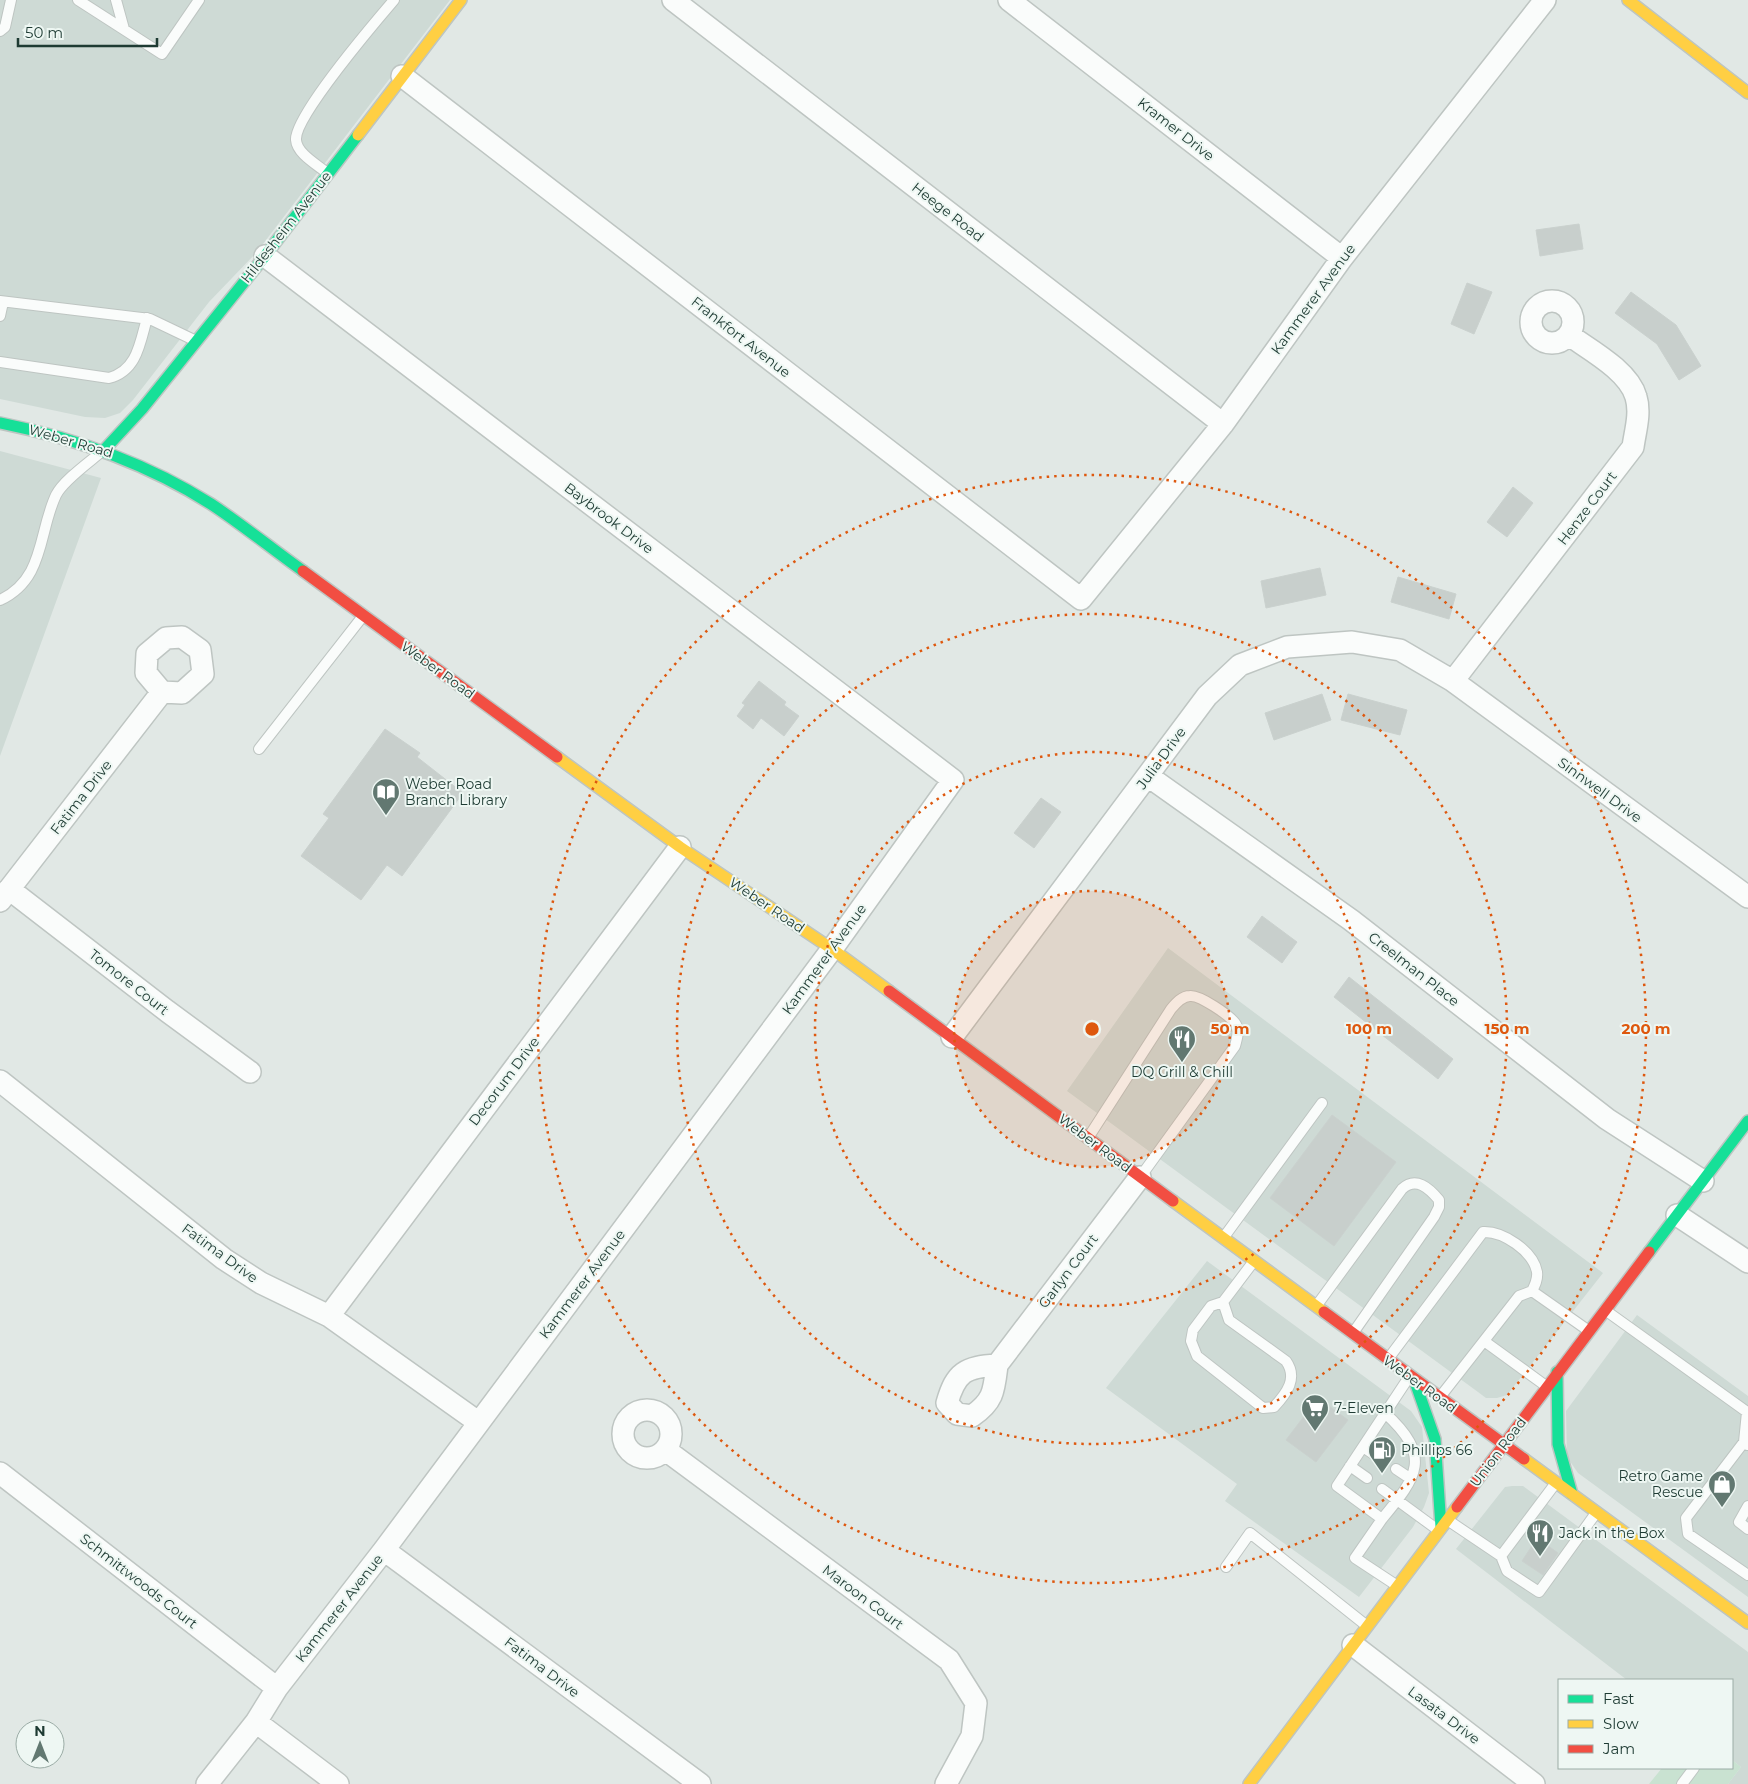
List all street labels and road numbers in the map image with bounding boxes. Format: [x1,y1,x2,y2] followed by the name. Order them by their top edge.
[1134,93,1218,165] street label: Kramer Drive
[237,168,335,286] street label: Hildesheim Avenue
[908,178,988,246] street label: Heege Road
[1267,240,1359,358] street label: Kammerer Avenue
[688,293,794,381] street label: Frankfort Avenue
[27,420,115,462] street label: Weber Road
[1553,467,1621,548] street label: Henze Court
[561,479,657,557] street label: Baybrook Drive
[397,637,479,703] street label: Weber Road
[1132,723,1190,793] street label: Julia Drive
[1554,753,1646,827] street label: Sinnwell Drive
[46,756,116,838] street label: Fatima Drive
[726,873,808,937] street label: Weber Road
[778,900,870,1018] street label: Kammerer Avenue
[1365,928,1463,1010] street label: Creelman Place
[85,945,173,1019] street label: Tomore Court
[465,1033,543,1129] street label: Decorum Drive
[1055,1110,1135,1176] street label: Weber Road
[178,1219,262,1287] street label: Fatima Drive
[535,1226,629,1342] street label: Kammerer Avenue
[1034,1230,1102,1312] street label: Garlyn Court
[1379,1351,1461,1417] street label: Weber Road
[1466,1414,1530,1490] street label: Union Road
[77,1529,202,1633] street label: Schmittwoods Court
[291,1550,387,1666] street label: Kammerer Avenue
[819,1561,907,1634] street label: Maroon Court
[501,1633,583,1701] street label: Fatima Drive
[1404,1682,1484,1748] street label: Lasata Drive

